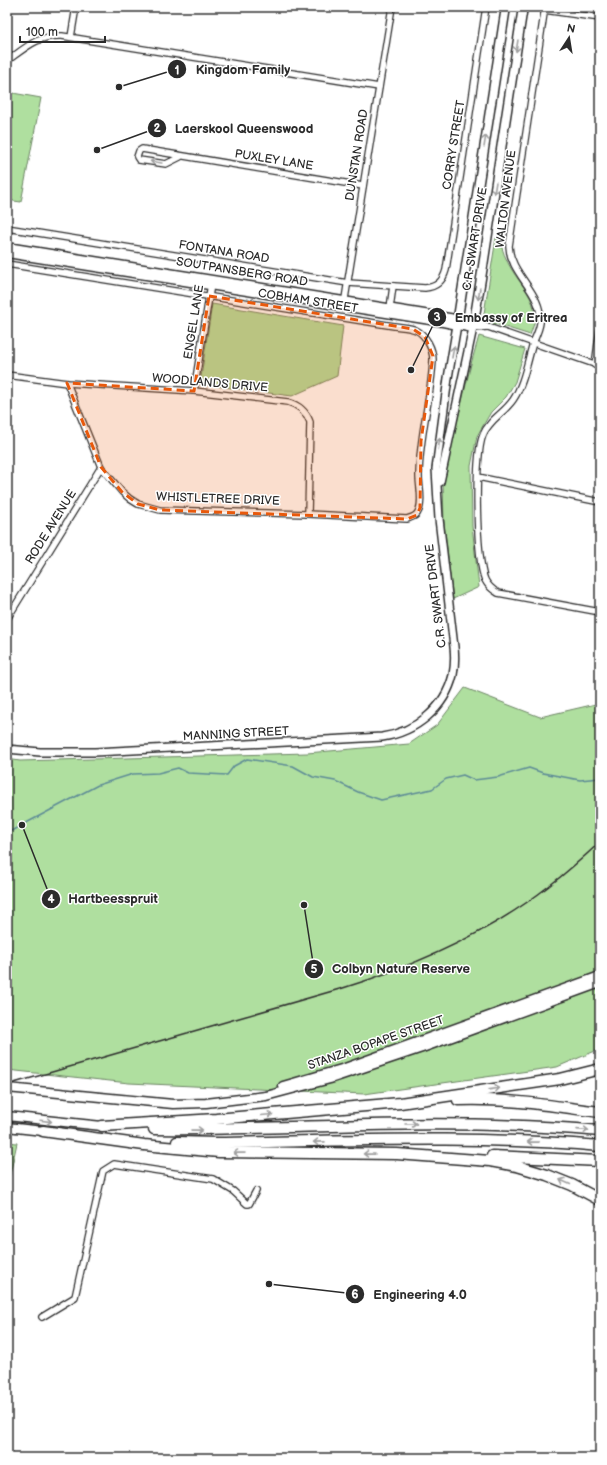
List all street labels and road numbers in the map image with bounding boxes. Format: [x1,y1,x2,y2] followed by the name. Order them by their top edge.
[440,98,469,191] street label: CORRY STREET
[342,108,372,202] street label: DUNSTAN ROAD
[234,146,314,174] street label: PUXLEY LANE
[493,149,519,249] street label: WALTON AVENUE
[459,186,491,292] street label: C.R. SWART DRIVE
[178,237,271,267] street label: FONTANA ROAD
[175,254,309,290] street label: SOUTPANSBERG ROAD
[181,284,207,360] street label: ENGEL LANE
[257,286,360,316] street label: COBHAM STREET
[151,370,269,396] street label: WOODLANDS DRIVE
[22,487,80,567] street label: RODE AVENUE
[156,489,280,509] street label: WHISTLETREE DRIVE
[422,543,450,649] street label: C.R. SWART DRIVE
[183,724,290,744] street label: MANNING STREET
[306,1012,447,1073] street label: STANZA BOPAPE STREET

